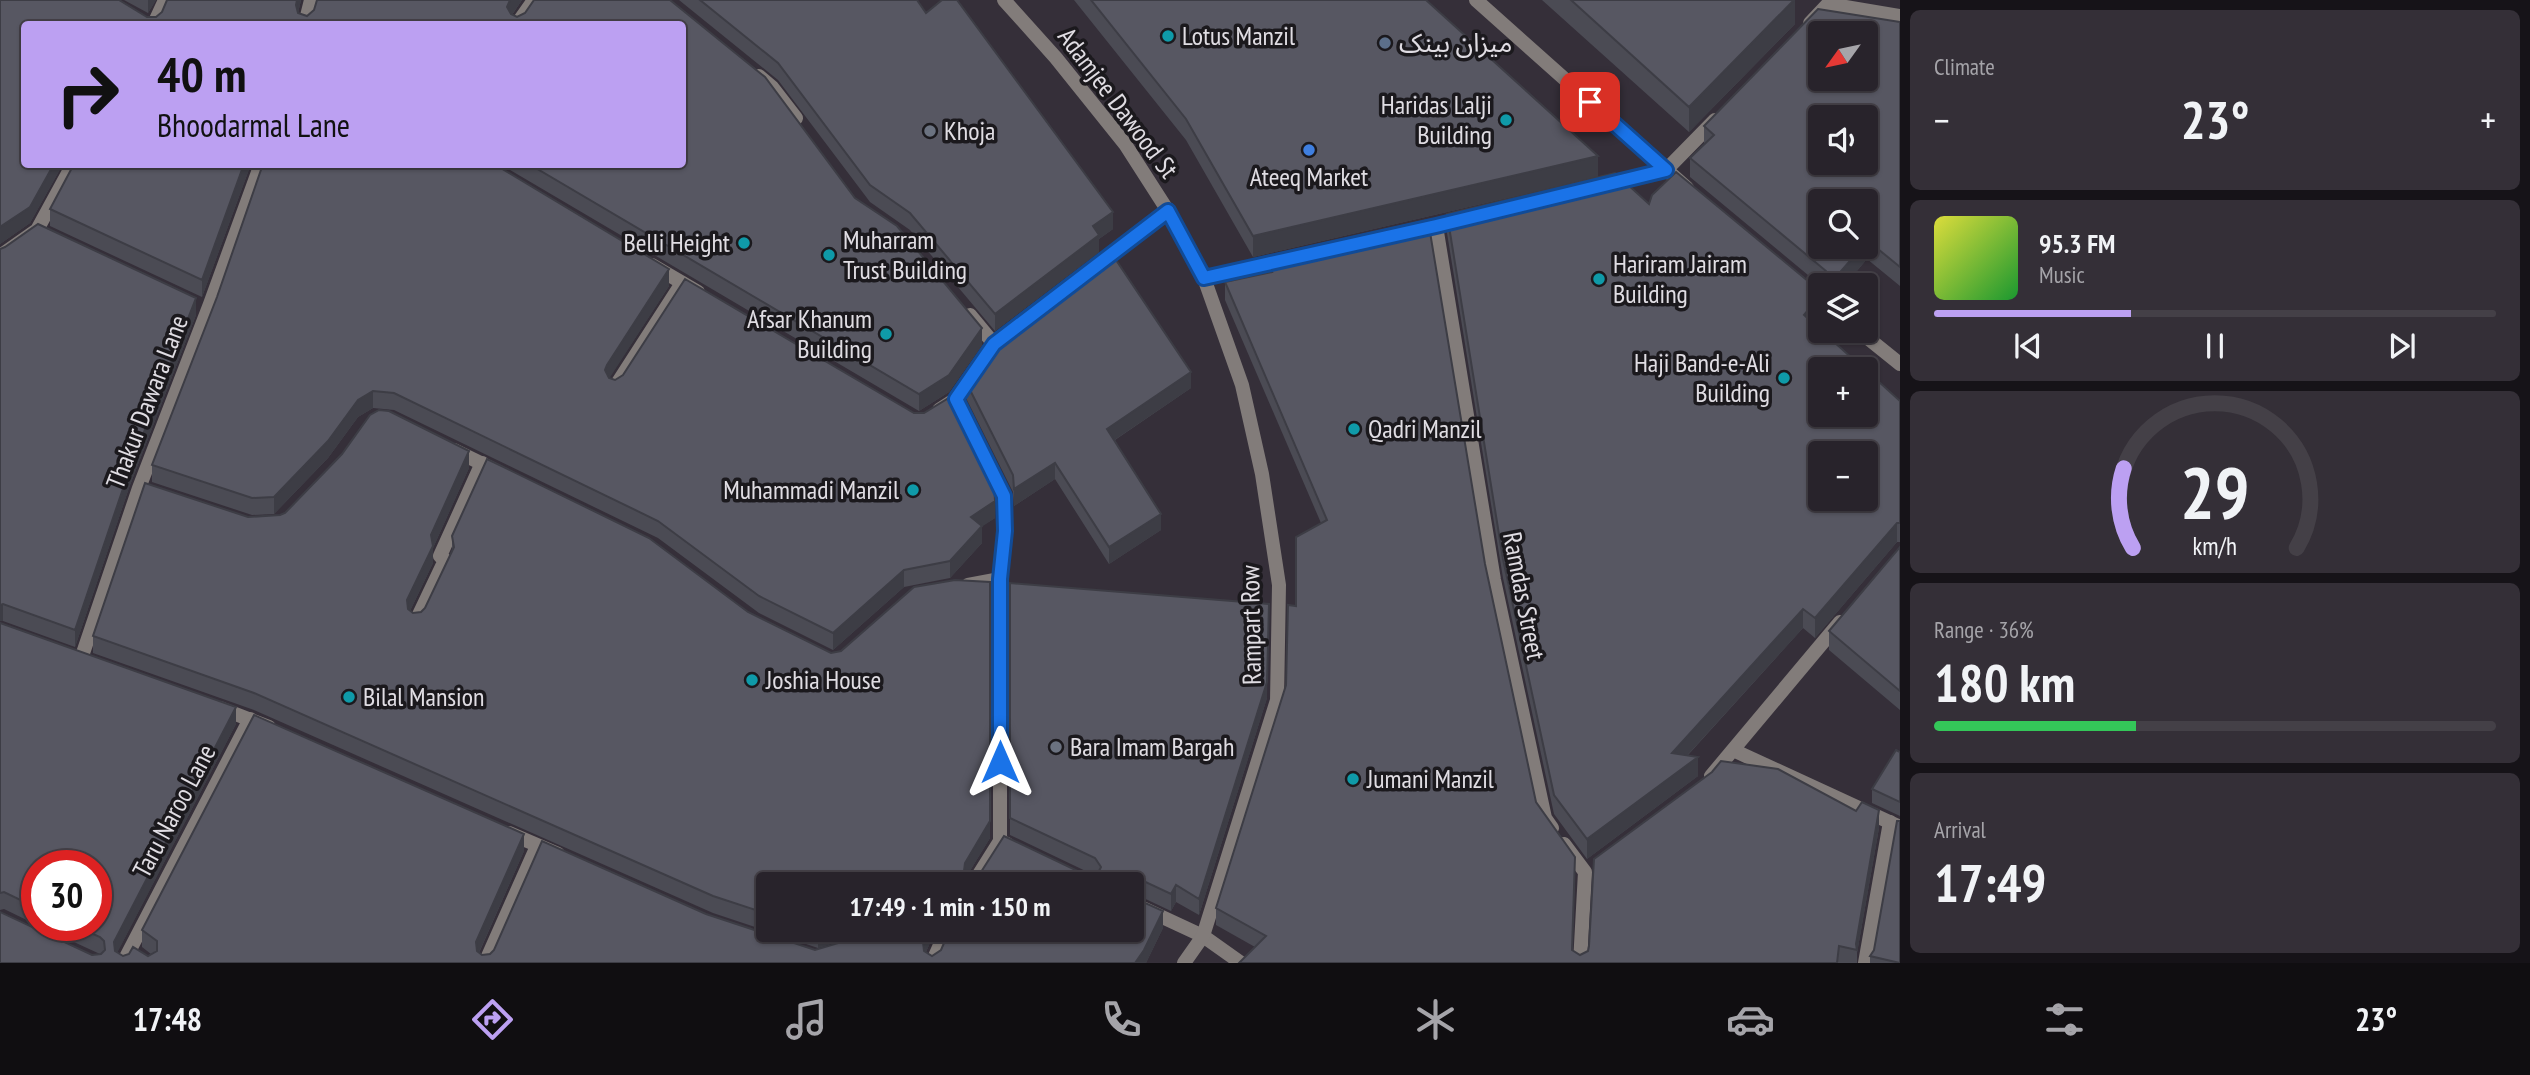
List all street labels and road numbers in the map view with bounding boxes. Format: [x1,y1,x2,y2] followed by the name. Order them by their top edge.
[1051,21,1186,184] street label: Adamjee Dawood St
[98,310,195,493] street label: Thakur Dawara Lane
[1496,529,1553,663] street label: Ramdas Street
[1233,564,1268,685] street label: Rampart Row
[125,738,222,883] street label: Taru Naroo Lane

